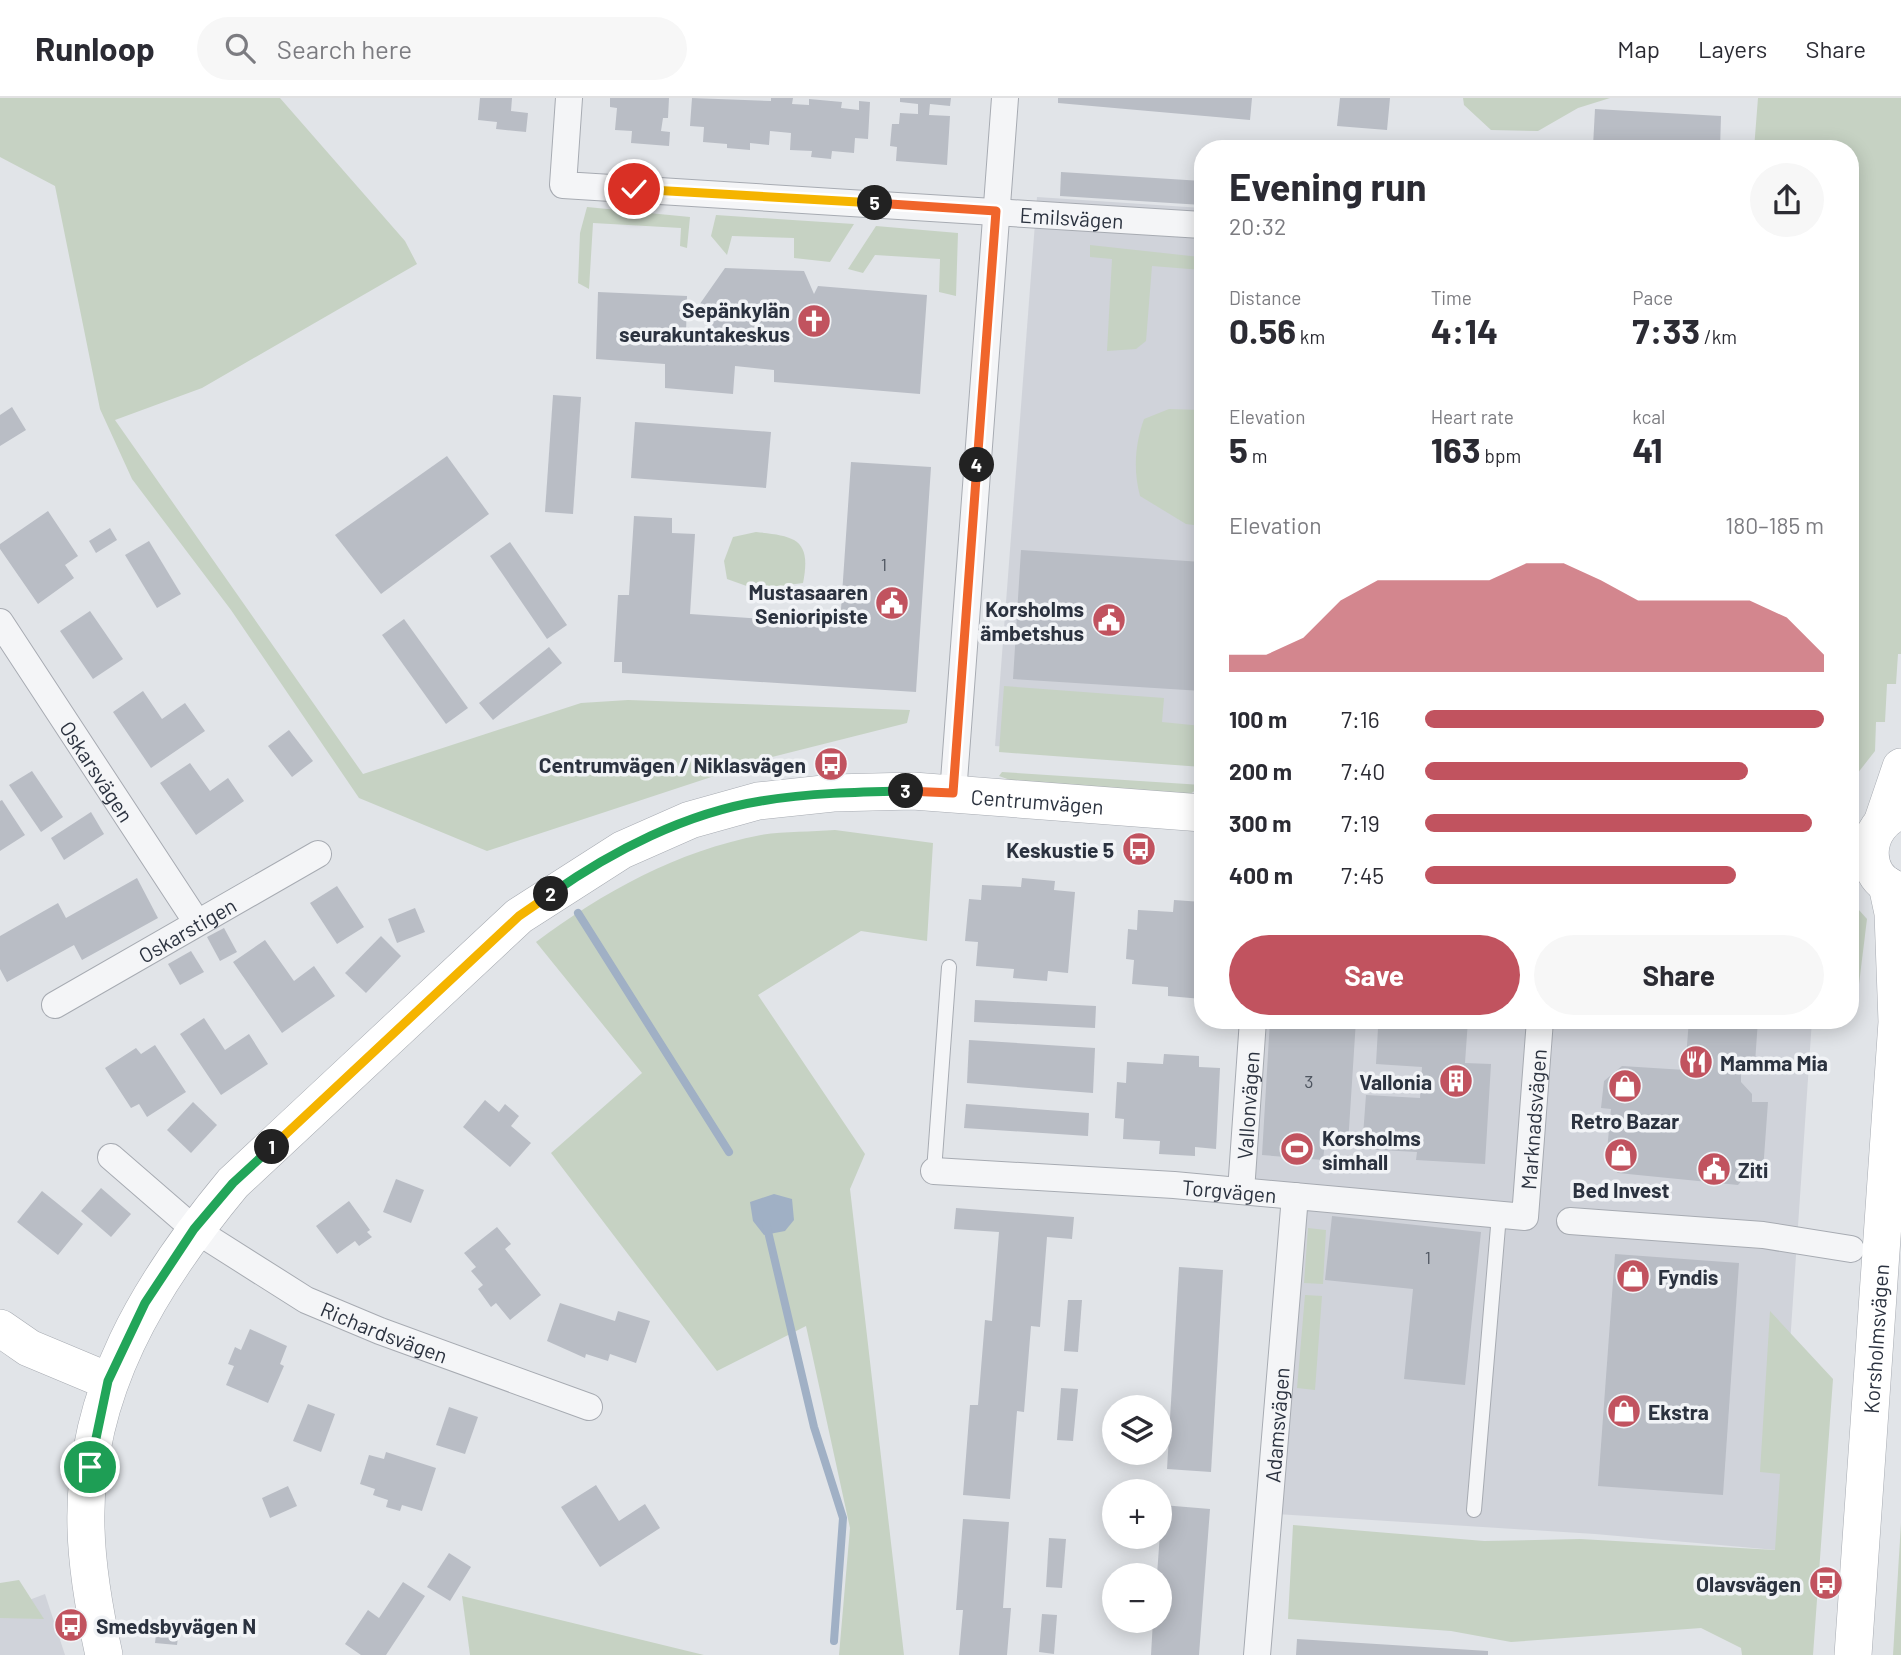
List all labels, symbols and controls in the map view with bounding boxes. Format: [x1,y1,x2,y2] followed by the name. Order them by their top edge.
[197,17,687,80] search box
[35,28,155,68] text: Runloop
[221,29,259,67] icon: search
[277,33,412,64] text: Search here
[1617,34,1660,63] text: Map
[1698,34,1767,63] text: Layers
[1805,34,1866,63] text: Share
[604,159,664,219] pin
[1229,163,1427,209] text: Evening run
[1750,163,1824,237] button: share
[615,170,653,208] icon: check
[858,186,892,220] pin: 5
[869,191,880,214] text: 5
[1019,201,1124,233] street label: Emilsvägen
[1229,212,1286,240] text: 20:32
[1229,286,1301,309] text: Distance
[1431,286,1472,309] text: Time
[1632,286,1673,309] text: Pace
[619,297,790,346] place label: Sepänkylän seurakuntakeskus
[795,302,833,340] church icon: Sepänkylän seurakuntakeskus
[1229,309,1296,351] text: 0.56
[1431,309,1498,351] text: 4:14
[1632,309,1700,351] text: 7:33
[1296,325,1325,348] text: km
[1700,325,1737,348] text: /km
[1229,405,1306,428] text: Elevation
[1431,405,1514,428] text: Heart rate
[1632,405,1665,428] text: kcal
[1229,428,1248,470] text: 5
[1431,428,1481,470] text: 163
[1632,428,1663,470] text: 41
[1248,444,1267,467] text: m
[1481,444,1521,467] text: bpm
[960,448,995,482] pin: 4
[971,453,982,476] text: 4
[1229,511,1322,539] text: Elevation
[1725,511,1824,539] text: 180–185 m
[881,553,887,575] house number: 1
[749,579,868,628] place label: Mustasaaren Senioripiste
[873,584,911,622] public building icon: Mustasaaren Senioripiste
[980,596,1084,645] place label: Korsholms ämbetshus
[1090,601,1128,639] public building icon: Korsholms ämbetshus
[1229,705,1287,733] text: 100 m
[1341,705,1380,733] text: 7:16
[55,716,140,826] street label: Oskarsvägen
[812,745,850,783] bus stop icon: Centrumvägen / Niklasvägen
[539,752,806,777] place label: Centrumvägen / Niklasvägen
[1229,757,1292,785] text: 200 m
[1341,757,1385,785] text: 7:40
[888,774,923,808] pin: 3
[900,779,911,802] text: 3
[970,783,1105,818] street label: Centrumvägen
[1229,809,1291,837] text: 300 m
[1341,809,1380,837] text: 7:19
[1120,830,1158,868] bus stop icon: Keskustie 5
[1006,837,1114,862] place label: Keskustie 5
[1229,861,1293,889] text: 400 m
[1341,861,1384,889] text: 7:45
[534,876,568,912] pin: 2
[545,882,556,905] text: 2
[133,891,240,967] street label: Oskarstigen
[1229,935,1520,1015] button: Save
[1534,935,1824,1015] button: Share
[1677,1043,1715,1081] restaurant icon: Mamma Mia
[1515,1048,1550,1190] street label: Marknadsvägen
[1231,1050,1263,1160] street label: Vallonvägen
[1720,1050,1828,1075] place label: Mamma Mia
[1437,1062,1475,1100] building icon: Vallonia
[1606,1067,1644,1105] shop icon: Retro Bazar
[1359,1069,1432,1094] place label: Vallonia
[1304,1070,1314,1092] house number: 3
[1571,1108,1679,1133] place label: Retro Bazar
[1322,1125,1421,1174] place label: Korsholms simhall
[254,1130,290,1164] pin: 1
[1278,1130,1316,1168] sports icon: Korsholms simhall
[268,1135,275,1158] text: 1
[1602,1136,1640,1174] shop icon: Bed Invest
[1695,1150,1733,1188] public building icon: Ziti
[1738,1157,1768,1182] place label: Ziti
[1181,1173,1278,1207] street label: Torgvägen
[1572,1177,1670,1202] place label: Bed Invest
[1425,1246,1431,1268] house number: 1
[1614,1257,1652,1295] shop icon: Fyndis
[1857,1263,1893,1415] street label: Korsholmsvägen
[1658,1264,1718,1289] place label: Fyndis
[317,1295,451,1367] street label: Richardsvägen
[1259,1366,1293,1484] street label: Adamsvägen
[1605,1392,1643,1430] shop icon: Ekstra
[1102,1395,1172,1633] map controls
[1102,1395,1172,1465] button: layers
[1648,1399,1709,1424] place label: Ekstra
[60,1437,120,1497] pin
[71,1448,109,1486] icon: arrive
[1102,1479,1172,1549] button: +
[1102,1563,1172,1633] button: −
[1807,1564,1845,1602] bus stop icon: Olavsvägen
[1696,1571,1801,1596] place label: Olavsvägen
[52,1606,90,1644] bus stop icon: Smedsbyvägen N
[96,1613,256,1638] place label: Smedsbyvägen N

